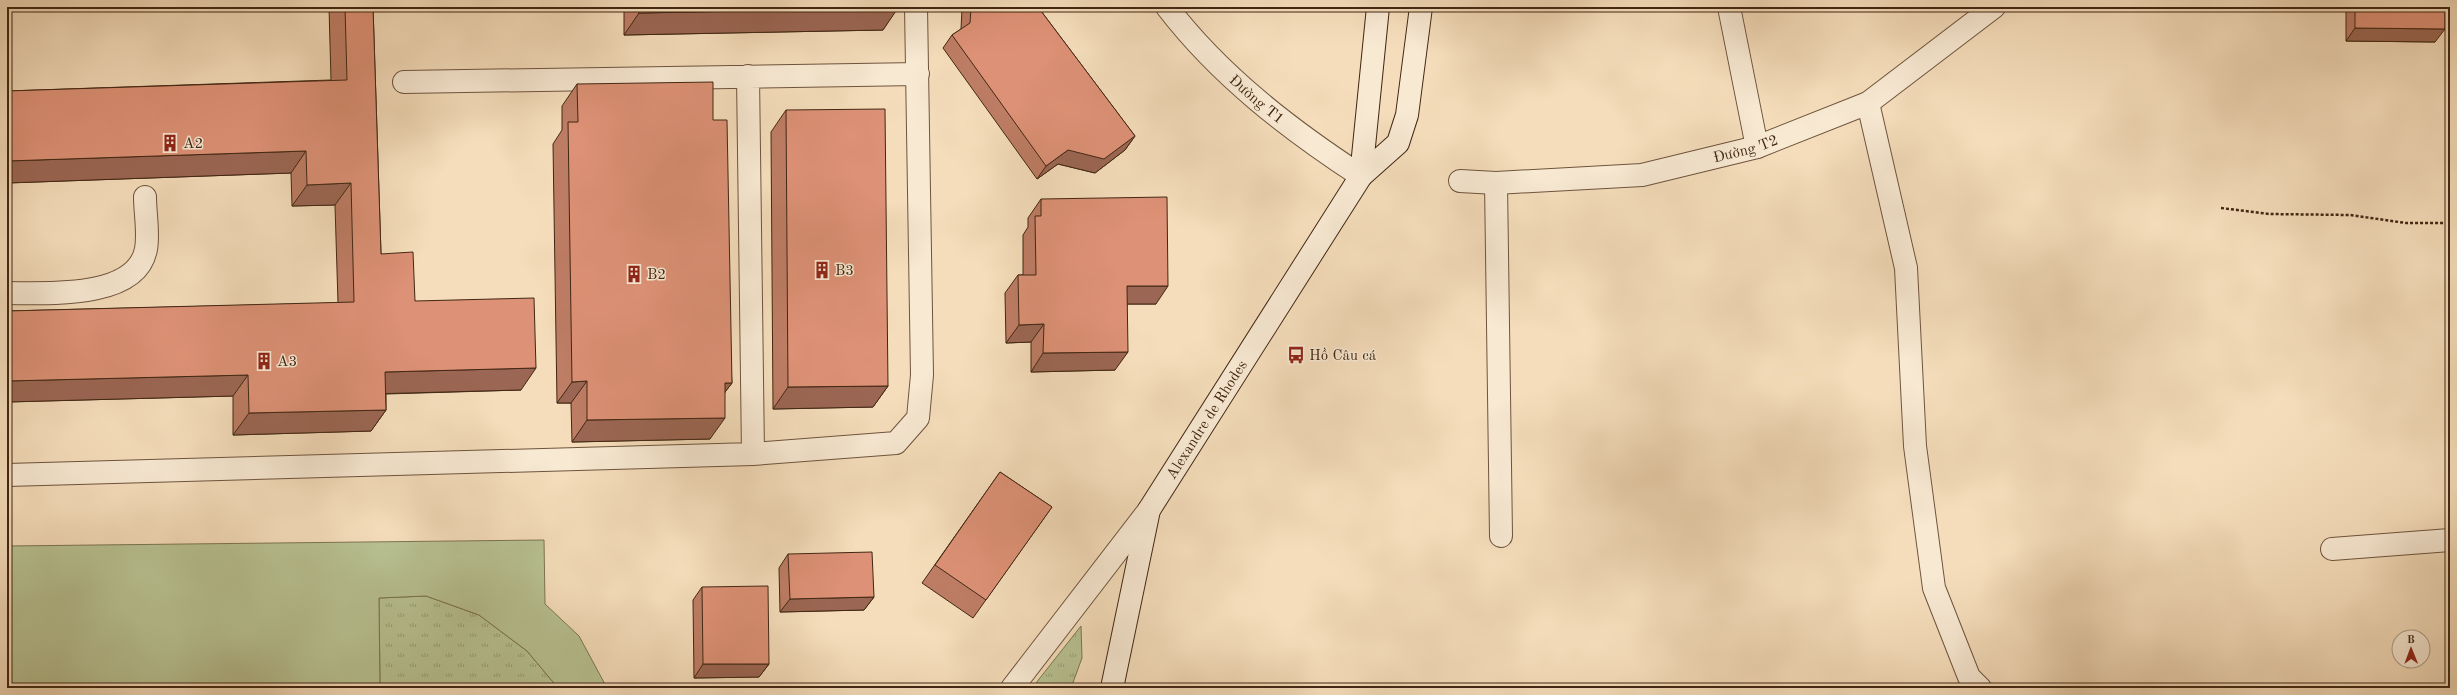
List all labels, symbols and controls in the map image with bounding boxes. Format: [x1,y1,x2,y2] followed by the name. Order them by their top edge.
[1225,73,1286,128] street label: Đường T1
[160,133,180,153] building icon: A2
[1712,133,1781,166] street label: Đường T2
[183,137,203,152] place label: A2
[812,260,832,280] building icon: B3
[624,264,644,284] building icon: B2
[835,264,854,279] place label: B3
[647,268,666,283] place label: B2
[1286,345,1306,365] bus stop icon: Hồ Câu cá
[1309,347,1377,364] place label: Hồ Câu cá
[254,351,274,371] building icon: A3
[277,355,297,370] place label: A3
[1165,358,1251,482] street label: Alexandre de Rhodes
[2391,629,2431,669] north arrow
[2407,635,2415,646] text: B

